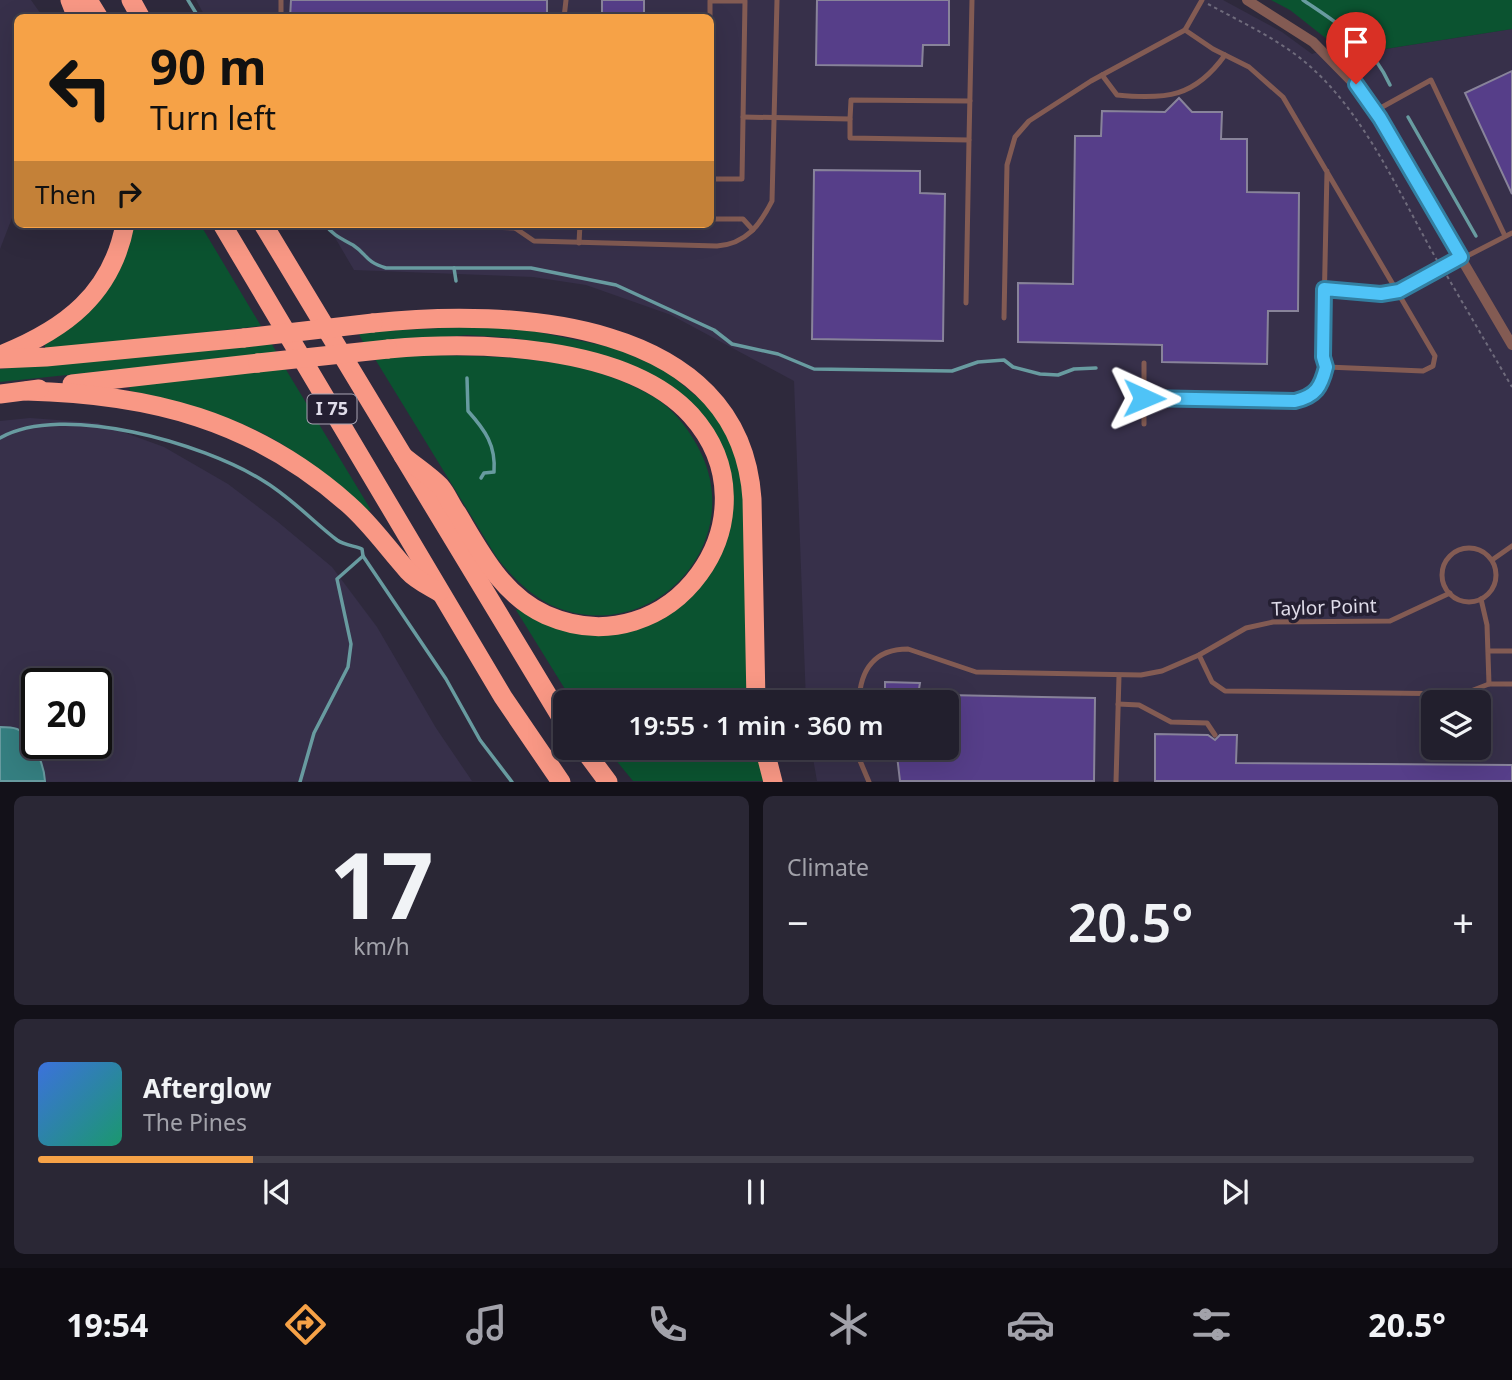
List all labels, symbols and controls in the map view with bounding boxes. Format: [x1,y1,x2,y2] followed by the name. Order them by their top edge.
[1326,12.0,1386,84] pin
[1337,23,1375,61] icon: arrive
[150,33,267,99] text: 90 m
[35,42,126,133] icon: left
[150,96,276,139] text: Turn left
[110,175,148,213] icon: right
[35,176,96,212] text: Then
[1107,361,1181,435] position arrow
[308,394,356,424] road number: I 75
[1271,592,1377,622] street label: Taylor Point
[21,668,112,759] speed limit sign: 20
[1421,690,1491,760] map controls
[1421,690,1491,760] button: layers
[629,707,883,743] text: 19:55 · 1 min · 360 m
[329,822,434,946] text: 17
[787,851,869,883] text: Climate
[1068,886,1193,957] text: 20.5°
[787,896,809,948] text: −
[1452,896,1474,948] text: +
[353,930,410,962] text: km/h
[143,1070,271,1106] text: Afterglow
[143,1106,247,1138] text: The Pines
[258,1173,296,1211] icon: previous
[737,1173,775,1211] icon: pause
[1216,1173,1254,1211] icon: next
[281,1300,330,1349] icon: directions
[462,1300,511,1349] icon: music
[643,1300,692,1349] icon: phone
[824,1300,873,1349] icon: climate
[1006,1300,1055,1349] icon: car
[1187,1300,1236,1349] icon: filters
[66,1303,148,1346] text: 19:54
[1368,1303,1446,1346] text: 20.5°

